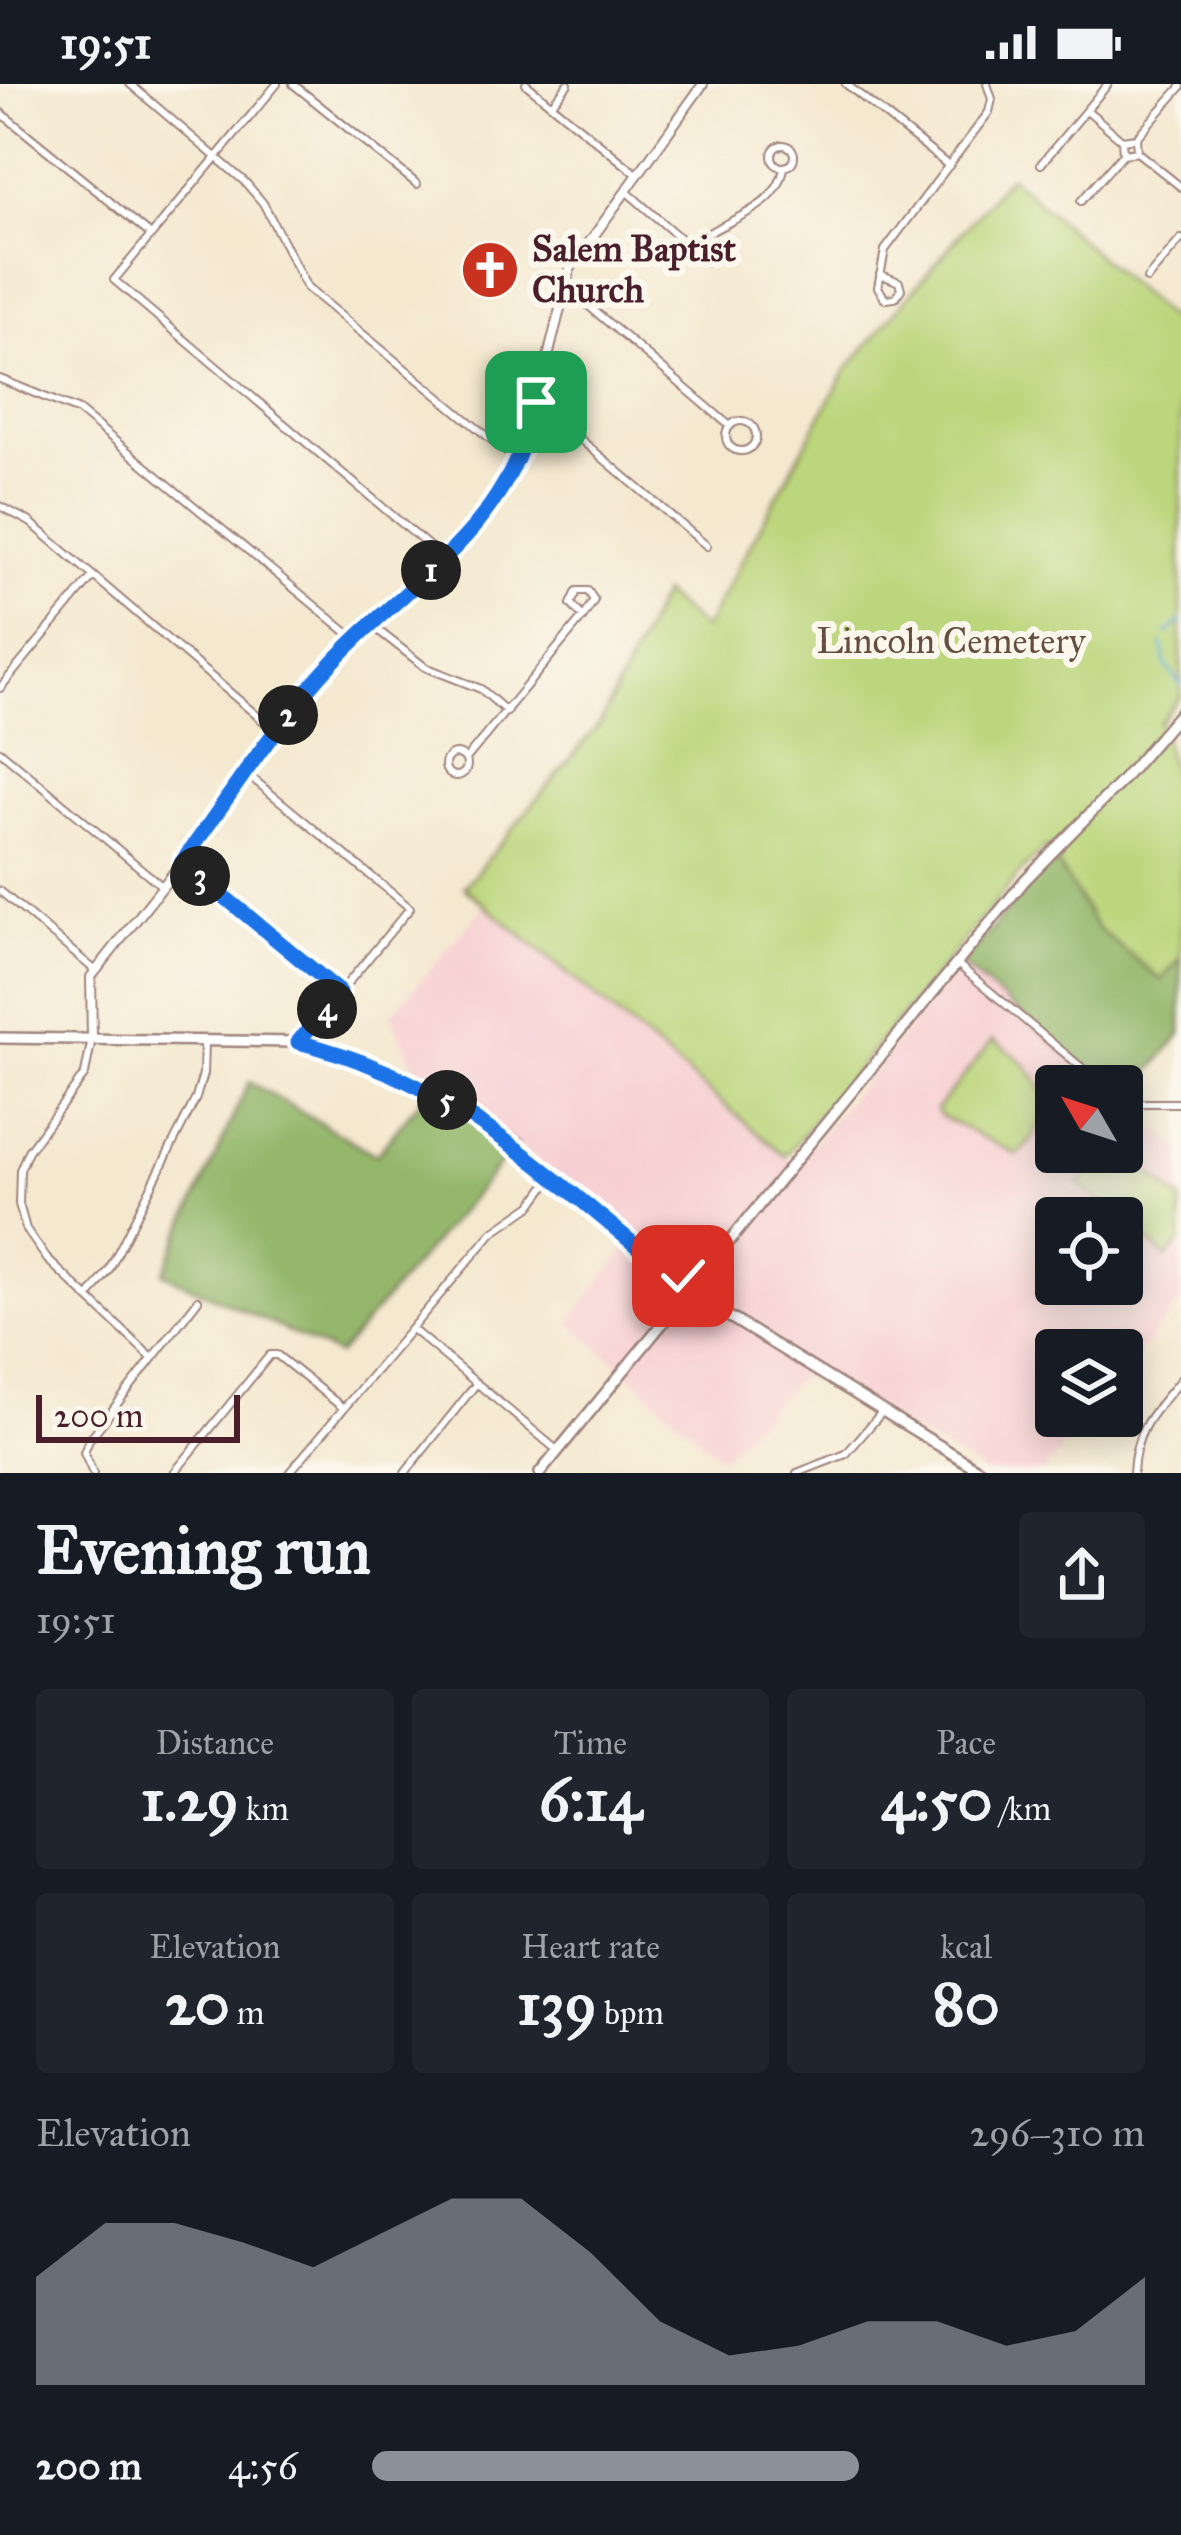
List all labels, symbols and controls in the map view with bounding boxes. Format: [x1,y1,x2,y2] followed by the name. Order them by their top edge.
[60,15,152,70] text: 19:51
[532,227,736,312] place label: Salem Baptist Church
[459,239,521,301] church icon: Salem Baptist Church
[485,351,587,453] pin
[503,369,569,435] icon: arrive
[401,540,461,600] pin: 1
[424,550,438,590] text: 1
[816,619,1087,663] park label: Lincoln Cemetery
[258,685,318,745] pin: 2
[280,695,296,735] text: 2
[170,846,230,906] pin: 3
[193,856,207,896] text: 3
[297,979,357,1039] pin: 4
[318,989,336,1029] text: 4
[1035,1065,1143,1173] north arrow
[1035,1065,1143,1437] map controls
[417,1070,477,1130] pin: 5
[439,1080,455,1120] text: 5
[1035,1197,1143,1305] button: locate
[632,1225,734,1327] pin
[650,1243,716,1309] icon: check
[1035,1329,1143,1437] button: layers
[36,1389,240,1442] scale bar
[54,1396,144,1436] text: 200 m
[36,1510,371,1591] text: Evening run
[1019,1512,1145,1638] button: share
[36,1596,115,1644] text: 19:51
[156,1723,274,1763] text: Distance
[554,1723,627,1763] text: Time
[936,1723,996,1763] text: Pace
[141,1763,239,1836] text: 1.29
[539,1763,642,1836] text: 6:14
[881,1763,992,1836] text: 4:50
[239,1789,289,1829] text: km
[992,1789,1051,1829] text: /km
[149,1927,280,1967] text: Elevation
[521,1927,660,1967] text: Heart rate
[940,1927,992,1967] text: kcal
[165,1967,230,2040] text: 20
[517,1967,597,2040] text: 139
[933,1967,1000,2040] text: 80
[230,1993,265,2033] text: m
[597,1993,664,2033] text: bpm
[36,2109,191,2157] text: Elevation
[970,2109,1145,2157] text: 296–310 m
[36,2442,142,2490] text: 200 m
[228,2442,298,2490] text: 4:56

